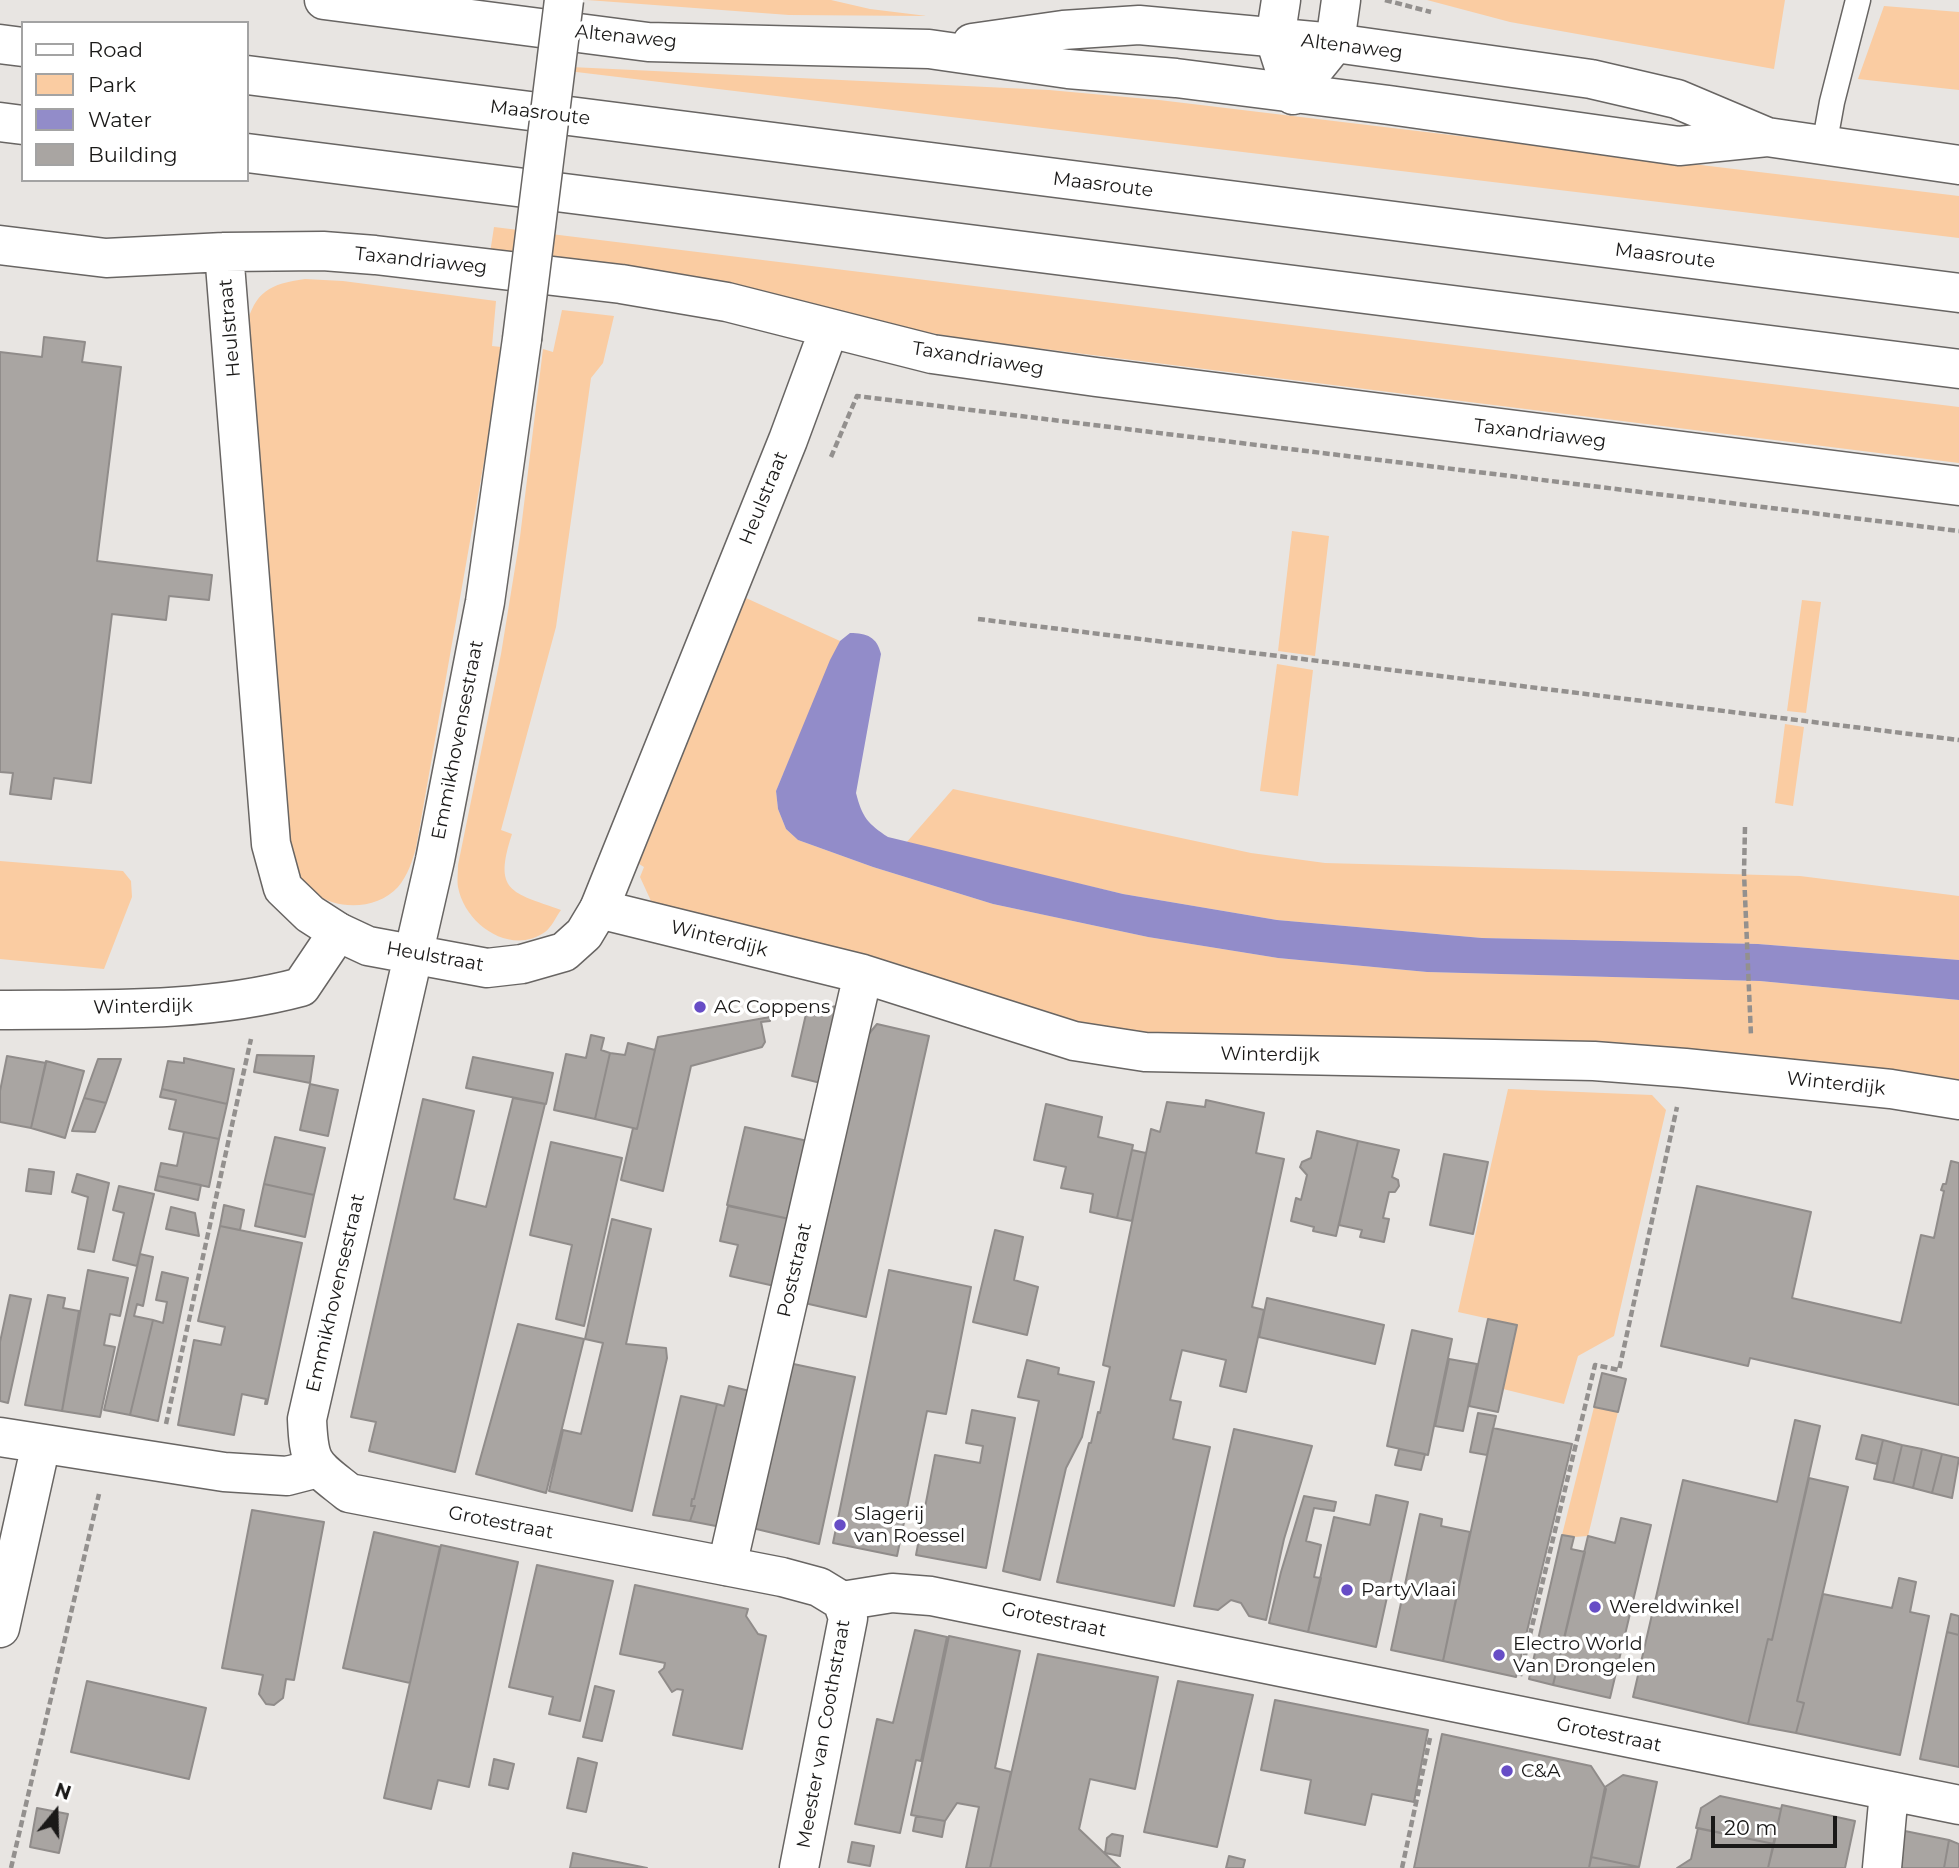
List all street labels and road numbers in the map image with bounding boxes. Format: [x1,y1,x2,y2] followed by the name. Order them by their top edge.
[574,20,678,54] street label: Altenaweg
[1300,29,1404,65] street label: Altenaweg
[489,96,591,130] street label: Maasroute
[1052,168,1154,202] street label: Maasroute
[1614,239,1716,273] street label: Maasroute
[354,243,488,279] street label: Taxandriaweg
[214,278,246,378] street label: Heulstraat
[911,337,1045,381] street label: Taxandriaweg
[1473,415,1607,453] street label: Taxandriaweg
[735,448,793,548] street label: Heulstraat
[427,638,489,842] street label: Emmikhovensestraat
[668,916,770,962] street label: Winterdijk
[384,937,486,977] street label: Heulstraat
[93,995,193,1019] street label: Winterdijk
[1220,1043,1320,1067] street label: Winterdijk
[1785,1067,1887,1101] street label: Winterdijk
[302,1192,370,1394] street label: Emmikhovensestraat
[773,1221,817,1319] street label: Poststraat
[446,1502,556,1544] street label: Grotestraat
[999,1598,1109,1642] street label: Grotestraat
[793,1618,855,1850] street label: Meester van Coothstraat
[1554,1713,1664,1757] street label: Grotestraat

